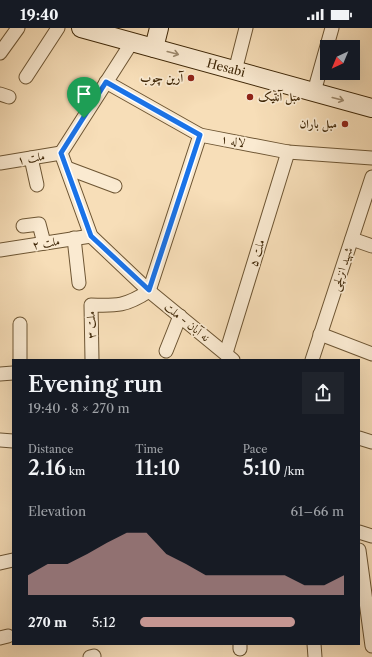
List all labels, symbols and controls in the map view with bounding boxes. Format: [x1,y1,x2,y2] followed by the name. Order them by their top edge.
[20,5,59,24] text: 19:40
[320,40,360,80] north arrow
[320,40,360,80] map controls
[166,50,179,58] one-way arrow
[205,55,247,80] street label: Hesabi
[140,70,184,86] place label: آرین چوب
[186,73,196,83] marker: آرین چوب
[67,77,101,118] pin
[73,83,95,105] icon: arrive
[258,89,301,105] place label: مبل آنتیک
[245,92,255,102] marker: مبل آنتیک
[332,96,345,103] one-way arrow
[299,116,337,132] place label: مبل باران
[340,119,350,129] marker: مبل باران
[220,131,247,150] street label: لاله ۱
[16,148,46,167] street label: ملت ۱
[31,233,61,252] street label: ملت ۲
[245,237,268,268] street label: ملت ۵
[327,245,358,293] street label: شهید انزلچی
[162,299,213,344] street label: نه آبان - ملت
[83,311,98,339] street label: ملت ۳
[28,371,163,398] text: Evening run
[302,372,344,414] button: share
[28,400,130,416] text: 19:40 · 8 × 270 m
[28,442,74,456] text: Distance
[135,442,163,456] text: Time
[243,442,268,456] text: Pace
[28,456,66,480] text: 2.16
[135,456,180,480] text: 11:10
[243,456,281,480] text: 5:10
[66,464,85,478] text: km
[281,464,304,478] text: /km
[28,503,86,519] text: Elevation
[290,503,344,519] text: 61–66 m
[28,614,67,630] text: 270 m
[92,614,116,630] text: 5:12

